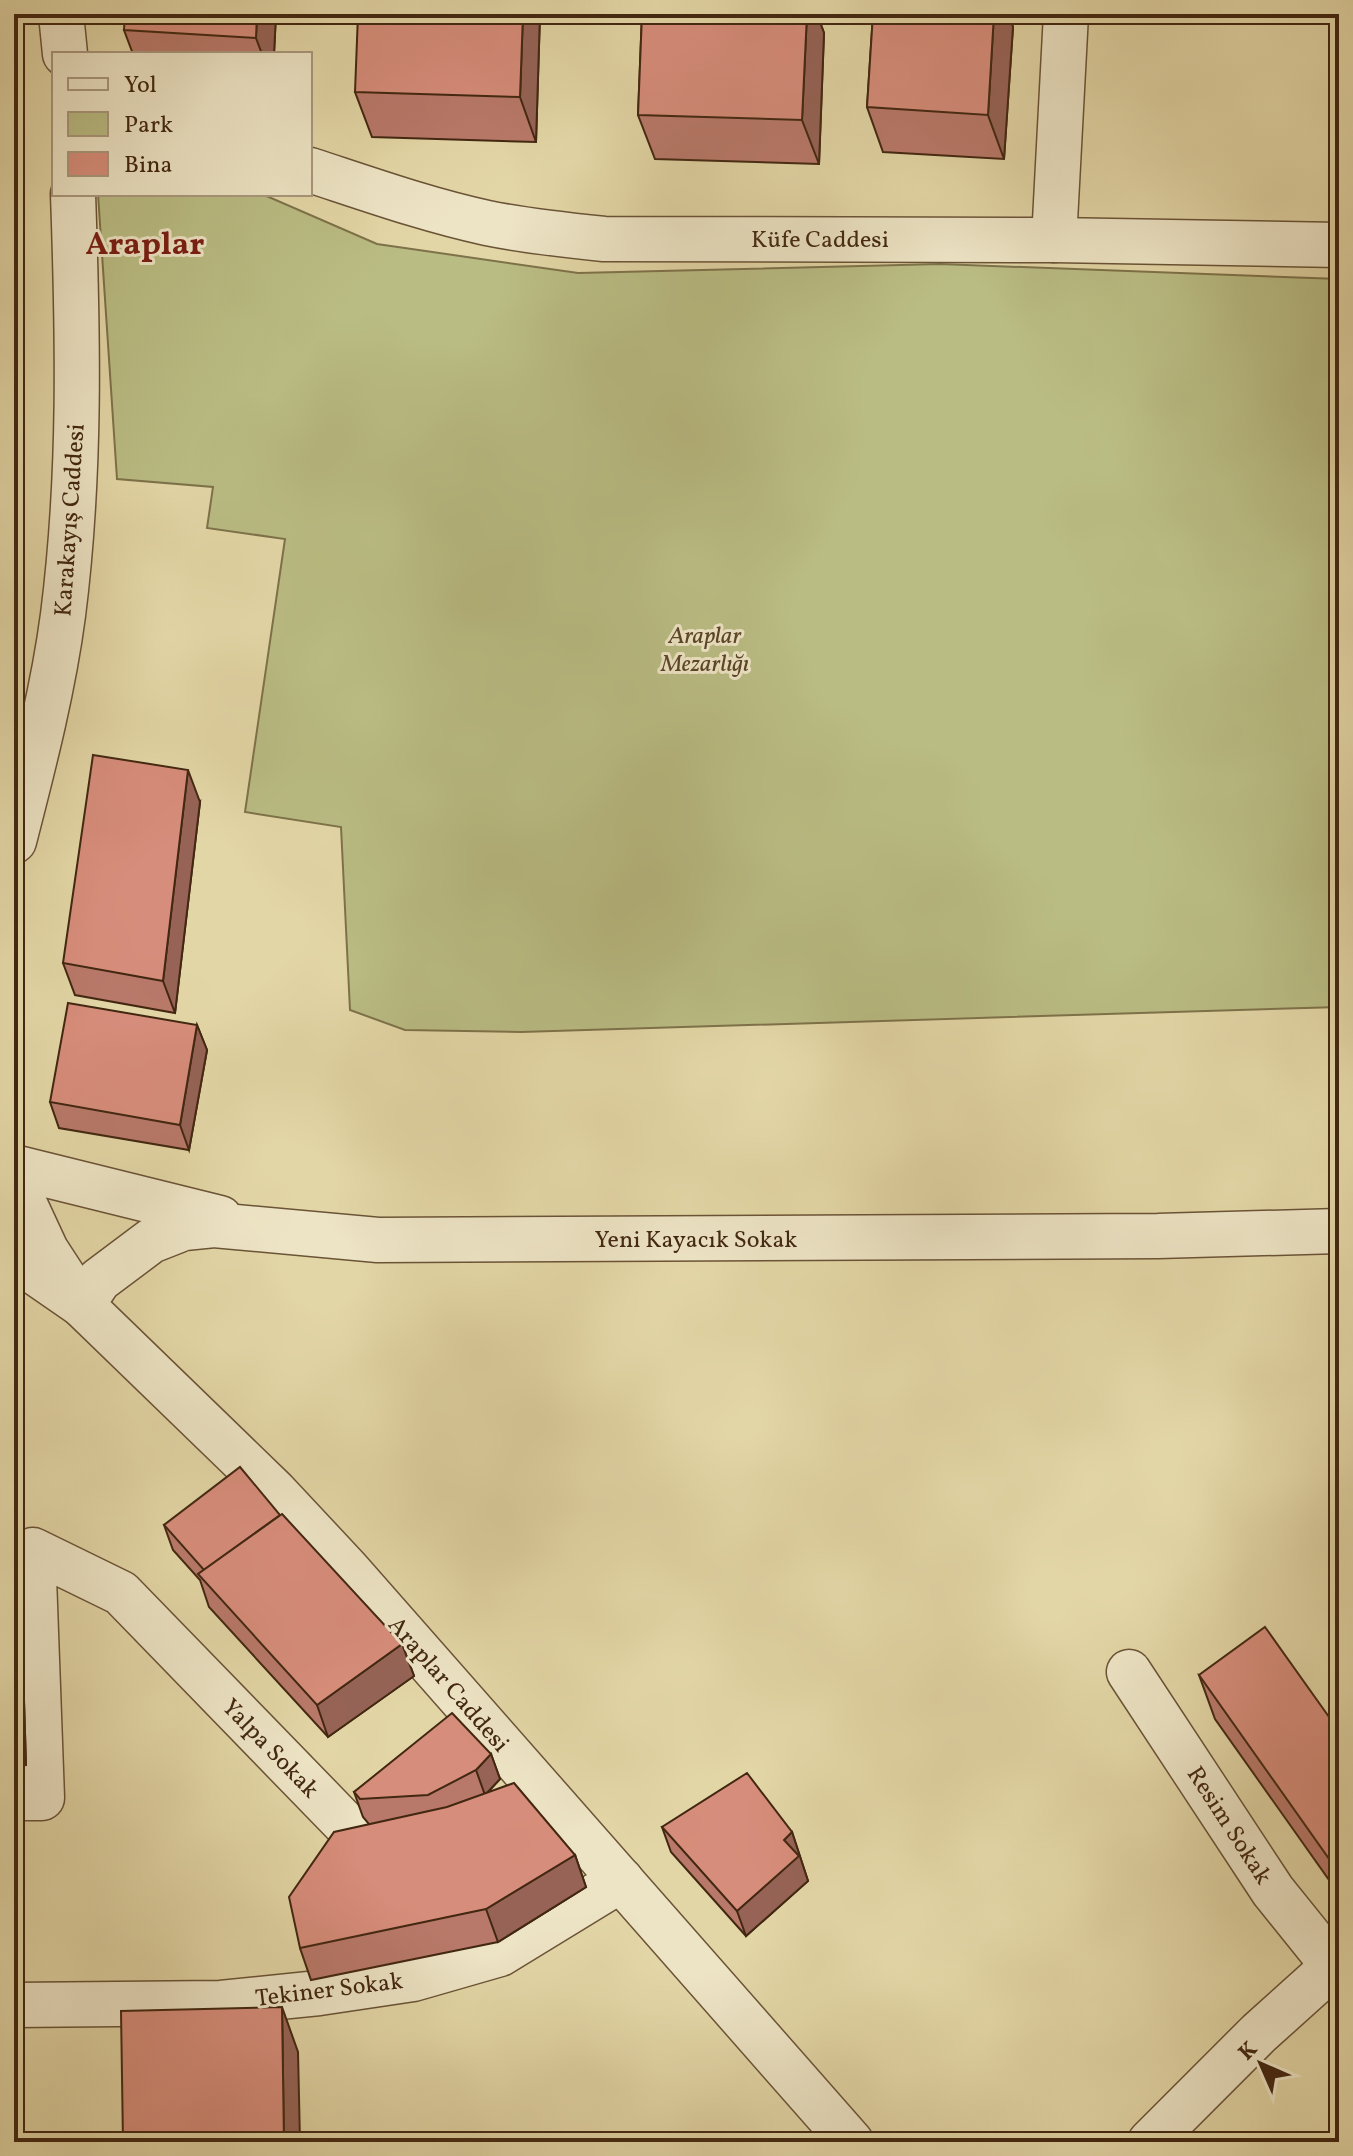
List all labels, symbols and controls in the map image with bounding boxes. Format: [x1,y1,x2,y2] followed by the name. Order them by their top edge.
[52,52,312,196] legend
[124,69,157,103] text: Yol
[124,109,173,143] text: Park
[124,149,172,183] text: Bina
[86,224,204,268] district label: Araplar
[751,224,889,258] street label: Küfe Caddesi
[47,422,95,618] street label: Karakayış Caddesi
[660,620,749,682] park label: Araplar Mezarlığı
[595,1224,797,1258] street label: Yeni Kayacık Sokak
[379,1610,516,1761] street label: Araplar Caddesi
[213,1692,326,1807] street label: Yalpa Sokak
[1177,1760,1279,1892] street label: Resim Sokak
[253,1965,405,2017] street label: Tekiner Sokak
[1221,2024,1301,2104] north arrow
[1232,2035,1265,2068] text: K

